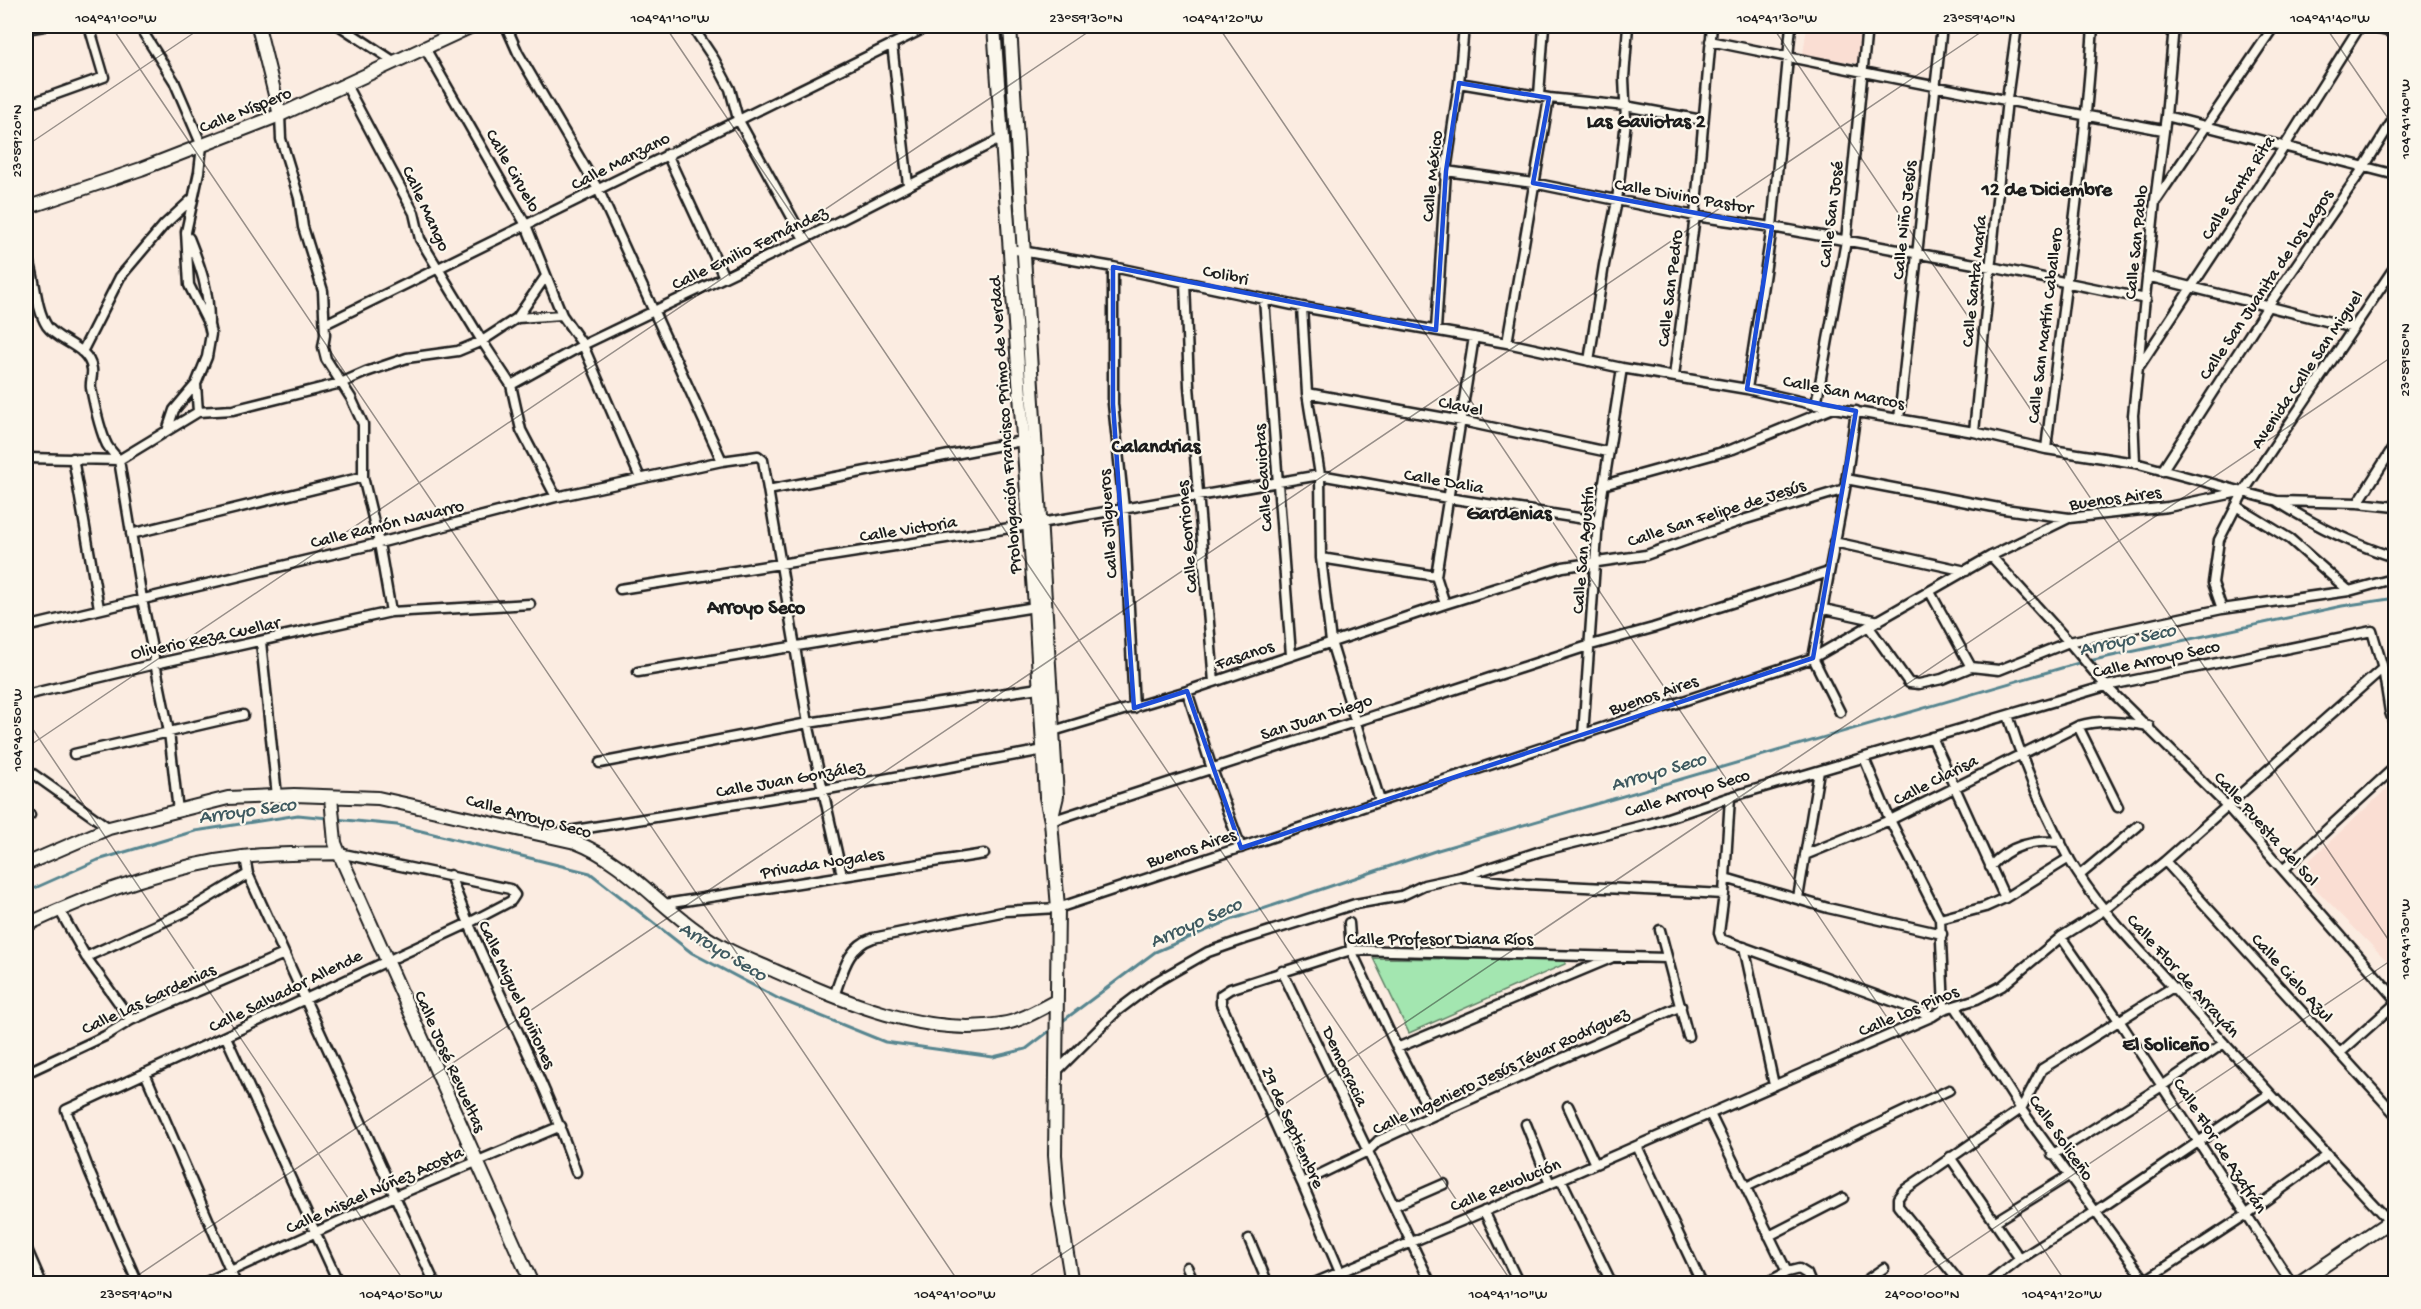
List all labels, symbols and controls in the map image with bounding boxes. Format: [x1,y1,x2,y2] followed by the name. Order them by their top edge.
[74,10,157,28] text: 104°41'00"W
[630,10,710,28] text: 104°41'10"W
[1049,10,1123,28] text: 23°59'30"N
[1182,10,1263,28] text: 104°41'20"W
[1736,10,1818,28] text: 104°41'30"W
[1943,10,2016,28] text: 23°59'40"N
[2289,10,2370,28] text: 104°41'40"W
[2397,79,2415,160] text: 104°41'40"W
[197,83,295,139] street label: Calle Níspero
[9,104,27,178] text: 23°59'20"N
[1587,112,1706,135] district label: Las Gaviotas 2
[480,126,544,216] street label: Calle Ciruelo
[568,128,674,196] street label: Calle Manzano
[1418,129,1449,223] street label: Calle México
[2198,131,2281,245] street label: Calle Santa Rita
[1889,158,1922,281] street label: Calle Niño Jesús
[1816,159,1850,269] street label: Calle San José
[396,163,454,255] street label: Calle Mango
[1613,175,1756,220] street label: Calle Divino Pastor
[1981,180,2113,203] district label: 12 de Diciembre
[2121,184,2154,301] street label: Calle San Pablo
[2195,185,2340,385] street label: Calle San Juanita de los Lagos
[669,202,832,296] street label: Calle Emilio Fernández
[1958,213,1993,348] street label: Calle Santa María
[2024,226,2069,425] street label: Calle San Martín Caballero
[1654,229,1689,348] street label: Calle San Pedro
[1200,261,1251,292] street label: Colibri
[986,274,1027,575] street label: Prolongación Francisco Primo de Verdad
[2247,287,2369,453] street label: Avenida Calle San Miguel
[2397,323,2415,397] text: 23°59'50"N
[1781,371,1907,416] street label: Calle San Marcos
[1436,393,1485,422] street label: Clavel
[1250,422,1279,532] street label: Calle Gaviotas
[1111,437,1202,460] district label: Calandrias
[1402,465,1486,500] street label: Calle Dalia
[1095,467,1124,579] street label: Calle Jilgueros
[1625,475,1810,553] street label: Calle San Felipe de Jesús
[1173,479,1204,594] street label: Calle Gorriones
[2067,482,2164,516] street label: Buenos Aires
[1568,485,1601,615] street label: Calle San Agustín
[309,496,466,555] street label: Calle Ramón Navarro
[1466,504,1553,527] district label: Gardenias
[858,512,960,549] street label: Calle Victoria
[706,598,806,621] district label: Arroyo Seco
[129,613,284,666] street label: Oliverio Reza Cuellar
[2077,620,2180,663] water label: Arroyo Seco
[1212,636,1278,676] street label: Fasanos
[2091,637,2222,684] street label: Calle Arroyo Seco
[1606,671,1702,722] street label: Buenos Aires
[9,688,27,773] text: 104°40'50"W
[1258,690,1375,746] street label: San Juan Diego
[1609,748,1711,798] water label: Arroyo Seco
[1890,751,1983,811] street label: Calle Clarisa
[715,757,867,804] street label: Calle Juan González
[1623,765,1753,823] street label: Calle Arroyo Seco
[2208,768,2322,891] street label: Calle Puesta del Sol
[463,791,594,844] street label: Calle Arroyo Seco
[197,794,299,831] water label: Arroyo Seco
[1144,825,1240,874] street label: Buenos Aires
[758,844,887,885] street label: Privada Nogales
[1147,893,1247,955] water label: Arroyo Seco
[2397,898,2415,980] text: 104°41'30"W
[2121,910,2244,1043] street label: Calle Flor de Arrayán
[472,918,560,1074] street label: Calle Miguel Quiñones
[674,918,772,989] water label: Arroyo Seco
[1347,930,1534,951] street label: Calle Profesor Diana Ríos
[2246,930,2337,1028] street label: Calle Cielo Azul
[206,946,367,1039] street label: Calle Salvador Allende
[79,959,221,1040] street label: Calle Las Gardenias
[1856,981,1963,1043] street label: Calle Los Pinos
[408,988,490,1137] street label: Calle José Revueltas
[1370,1003,1634,1141] street label: Calle Ingeniero Jesús Tévar Rodríguez
[1316,1023,1372,1111] street label: Democracia
[2122,1035,2210,1058] district label: El Soliceño
[1255,1064,1328,1193] street label: 29 de Septiembre
[2167,1075,2271,1218] street label: Calle Flor de Azafrán
[2023,1091,2097,1185] street label: Calle Soliceño
[283,1142,468,1240] street label: Calle Misael Núñez Acosta
[1448,1154,1565,1218] street label: Calle Revolución
[100,1286,173,1304] text: 23°59'40"N
[358,1286,443,1304] text: 104°40'50"W
[913,1286,996,1304] text: 104°41'00"W
[1468,1286,1548,1304] text: 104°41'10"W
[1884,1286,1960,1304] text: 24°00'00"N
[2021,1286,2102,1304] text: 104°41'20"W

